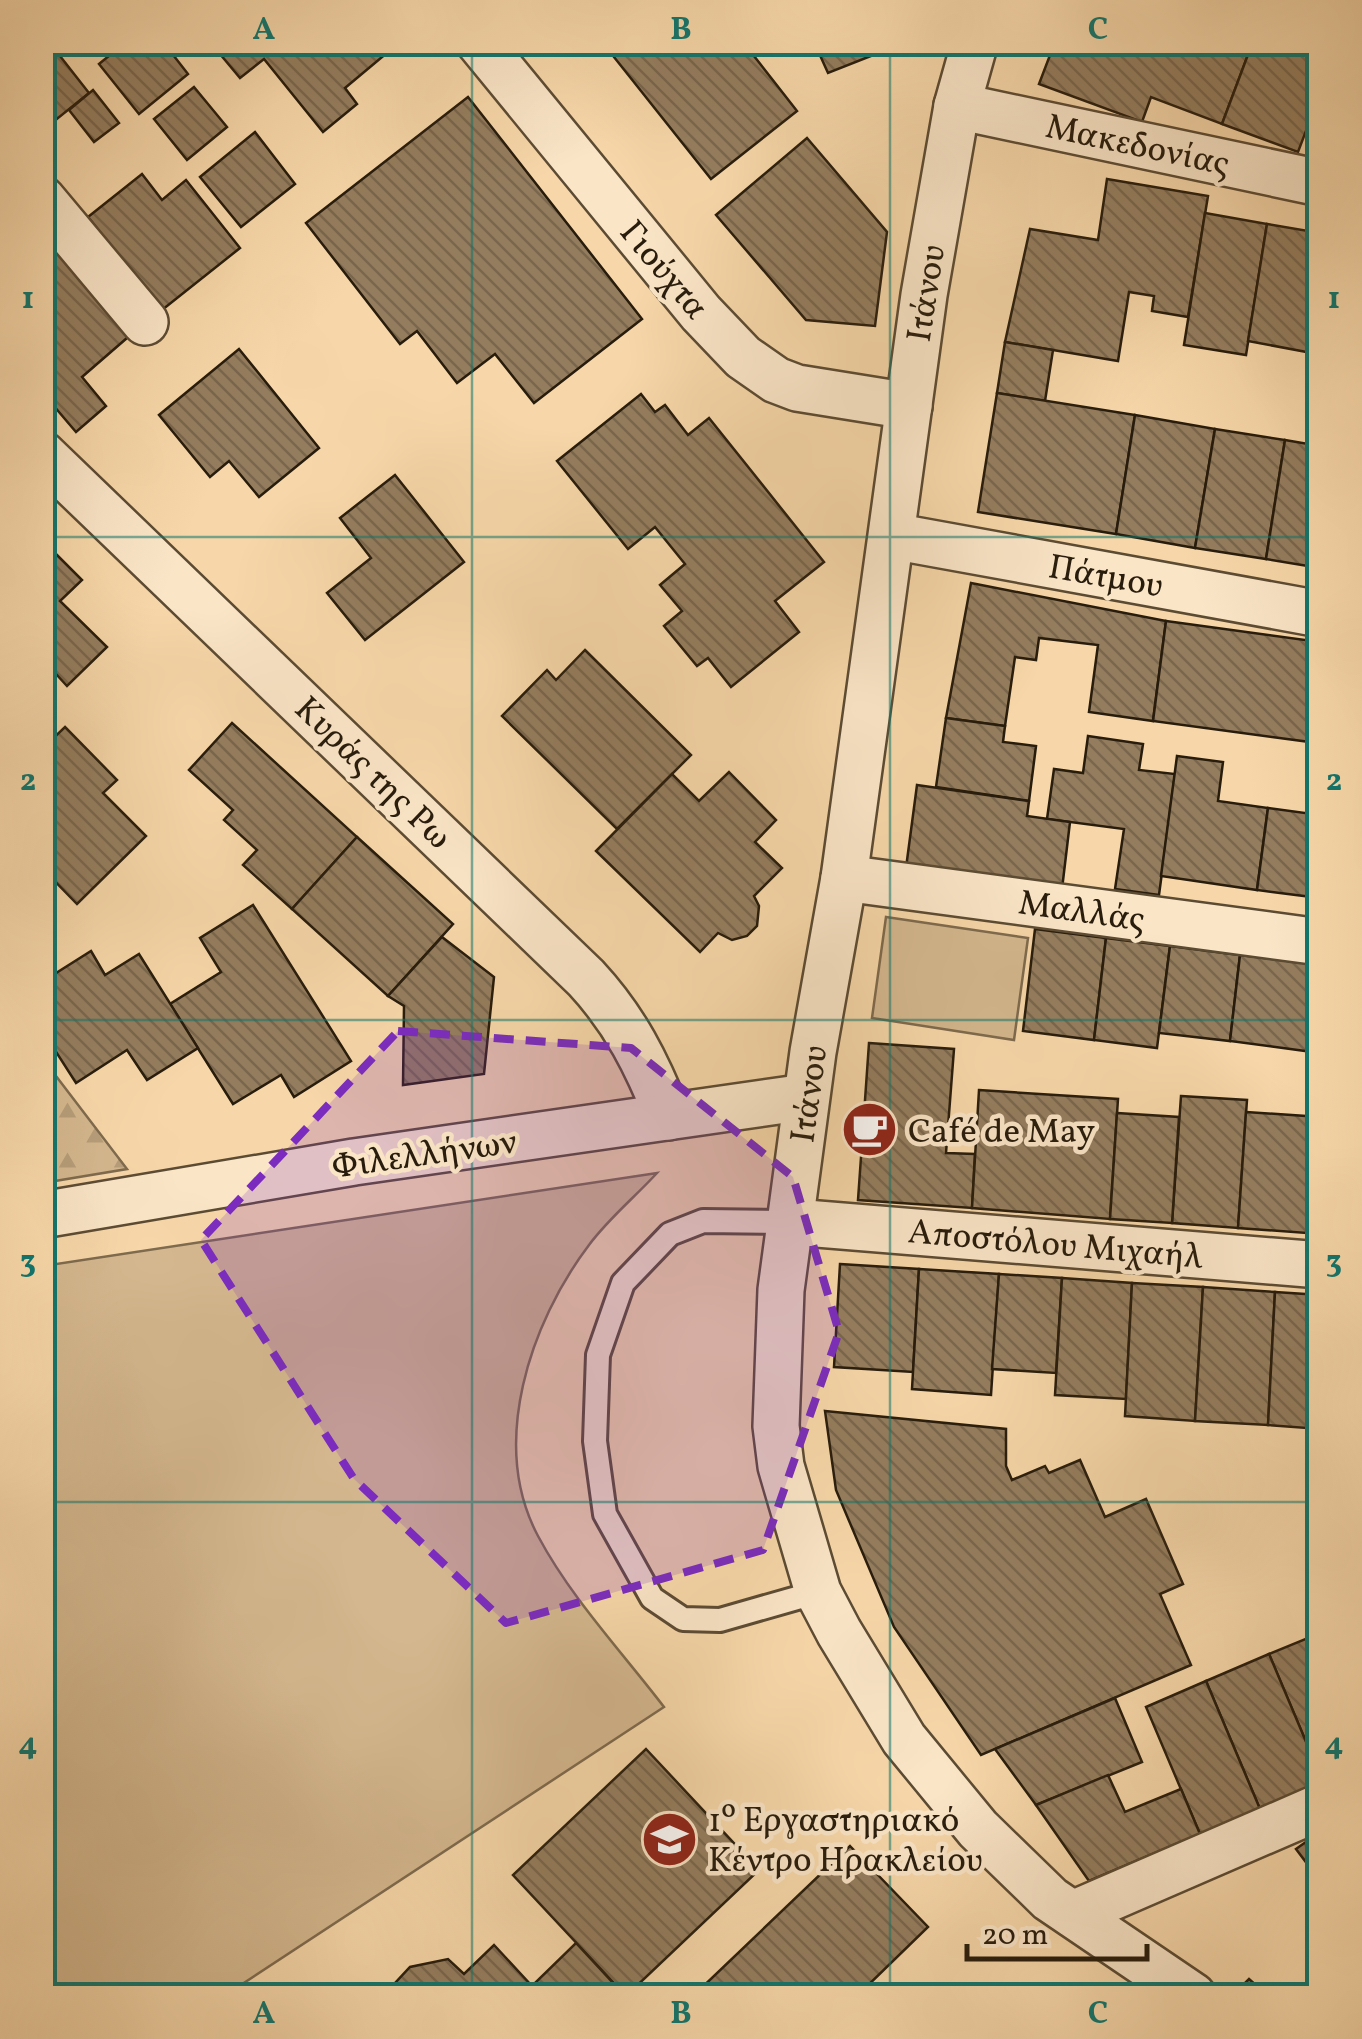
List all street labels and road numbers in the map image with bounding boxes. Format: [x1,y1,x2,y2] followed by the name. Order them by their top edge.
[1041,104,1234,190] street label: Μακεδονίας
[607,211,718,331] street label: Γιούχτα
[897,241,959,346] street label: Ιτάνου
[1044,544,1167,612] street label: Πάτμου
[283,687,461,862] street label: Κυράς της Ρω
[1015,880,1148,946] street label: Μαλλάς
[780,1043,842,1146] street label: Ιτάνου
[329,1119,520,1193] street label: Φιλελλήνων
[906,1209,1205,1283] street label: Αποστόλου Μιχαήλ

